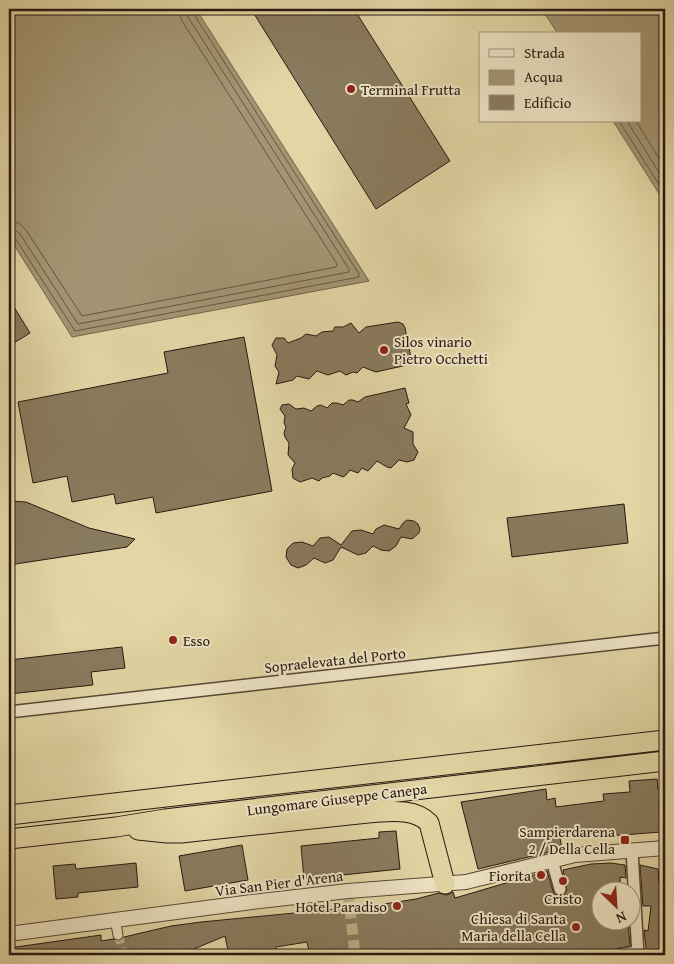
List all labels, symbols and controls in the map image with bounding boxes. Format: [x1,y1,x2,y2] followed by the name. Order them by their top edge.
[479,32,642,122] legend
[524,42,565,63] text: Strada
[524,66,563,87] text: Acqua
[361,79,461,100] place label: Terminal Frutta
[345,83,357,95] marker: Terminal Frutta
[524,92,572,113] text: Edificio
[394,331,488,369] place label: Silos vinario Pietro Occhetti
[378,344,390,356] marker: Silos vinario Pietro Occhetti
[183,630,210,651] place label: Esso
[167,634,179,646] marker: Esso
[263,642,407,678] street label: Sopraelevata del Porto
[246,778,428,820] street label: Lungomare Giuseppe Canepa
[519,821,615,859] place label: Sampierdarena 2 / Della Cella
[619,834,631,846] marker: Sampierdarena 2 / Della Cella
[214,865,344,901] street label: Via San Pier d'Arena
[489,865,531,886] place label: Fiorita
[535,869,547,881] marker: Fiorita
[557,875,569,887] marker: Cristo
[592,882,642,932] north arrow
[544,888,582,909] place label: Cristo
[295,896,387,917] place label: Hotel Paradiso
[391,900,403,912] marker: Hotel Paradiso
[612,907,630,929] text: N
[461,908,566,946] place label: Chiesa di Santa Maria della Cella
[570,921,582,933] marker: Chiesa di Santa Maria della Cella

